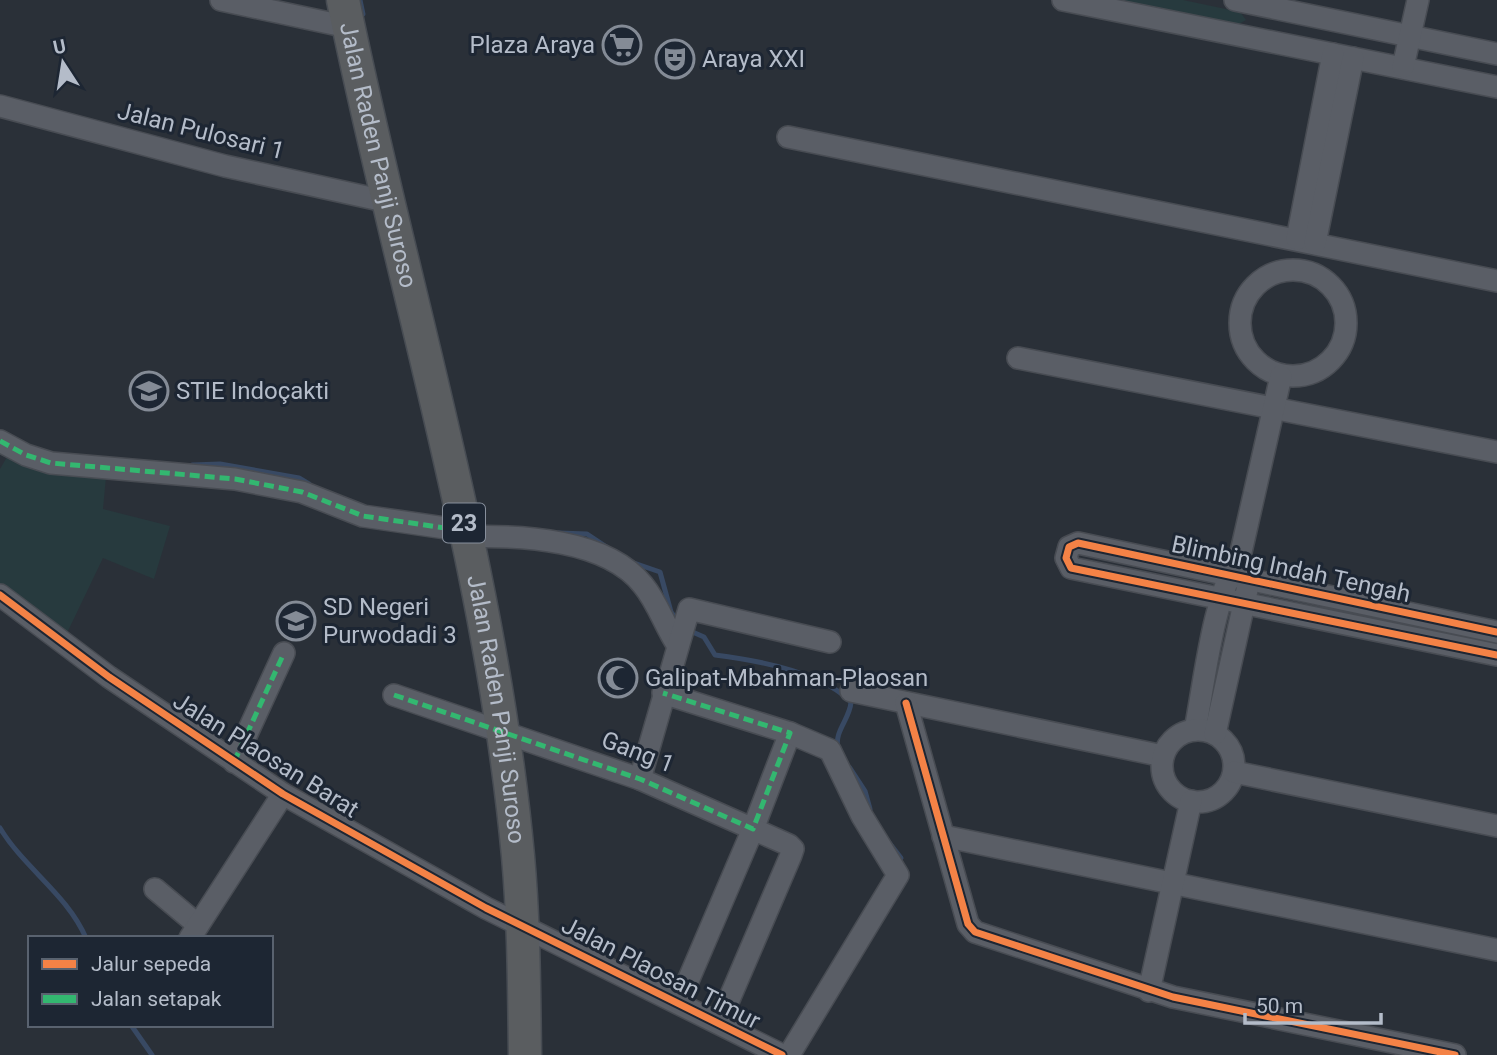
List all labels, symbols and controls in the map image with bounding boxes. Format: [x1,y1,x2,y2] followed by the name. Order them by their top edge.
[334,20,423,291] street label: Jalan Raden Panji Suroso
[601,24,643,66] supermarket icon: Plaza Araya
[28,28,98,98] north arrow
[470,31,595,59] place label: Plaza Araya
[51,34,68,59] text: U
[654,38,696,80] theatre icon: Araya XXI
[702,45,805,73] place label: Araya XXI
[115,97,287,165] street label: Jalan Pulosari 1
[128,370,170,412] school or university icon: STIE Indoçakti
[176,377,329,405] place label: STIE Indoçakti
[443,503,485,542] road number: 23
[1169,530,1413,608] street label: Blimbing Indah Tengah
[461,572,531,845] street label: Jalan Raden Panji Suroso
[323,593,457,649] place label: SD Negeri Purwodadi 3
[275,600,317,642] school or university icon: SD Negeri Purwodadi 3
[597,657,639,699] mosque icon: Galipat-Mbahman-Plaosan
[645,664,928,692] place label: Galipat-Mbahman-Plaosan
[168,687,364,823] street label: Jalan Plaosan Barat
[598,725,678,779] street label: Gang 1
[557,911,765,1035] street label: Jalan Plaosan Timur
[28,936,273,1027] legend
[91,952,211,976] text: Jalur sepeda
[1245,982,1382,1026] scale bar
[91,987,222,1011] text: Jalan setapak
[1256,994,1303,1018] text: 50 m

